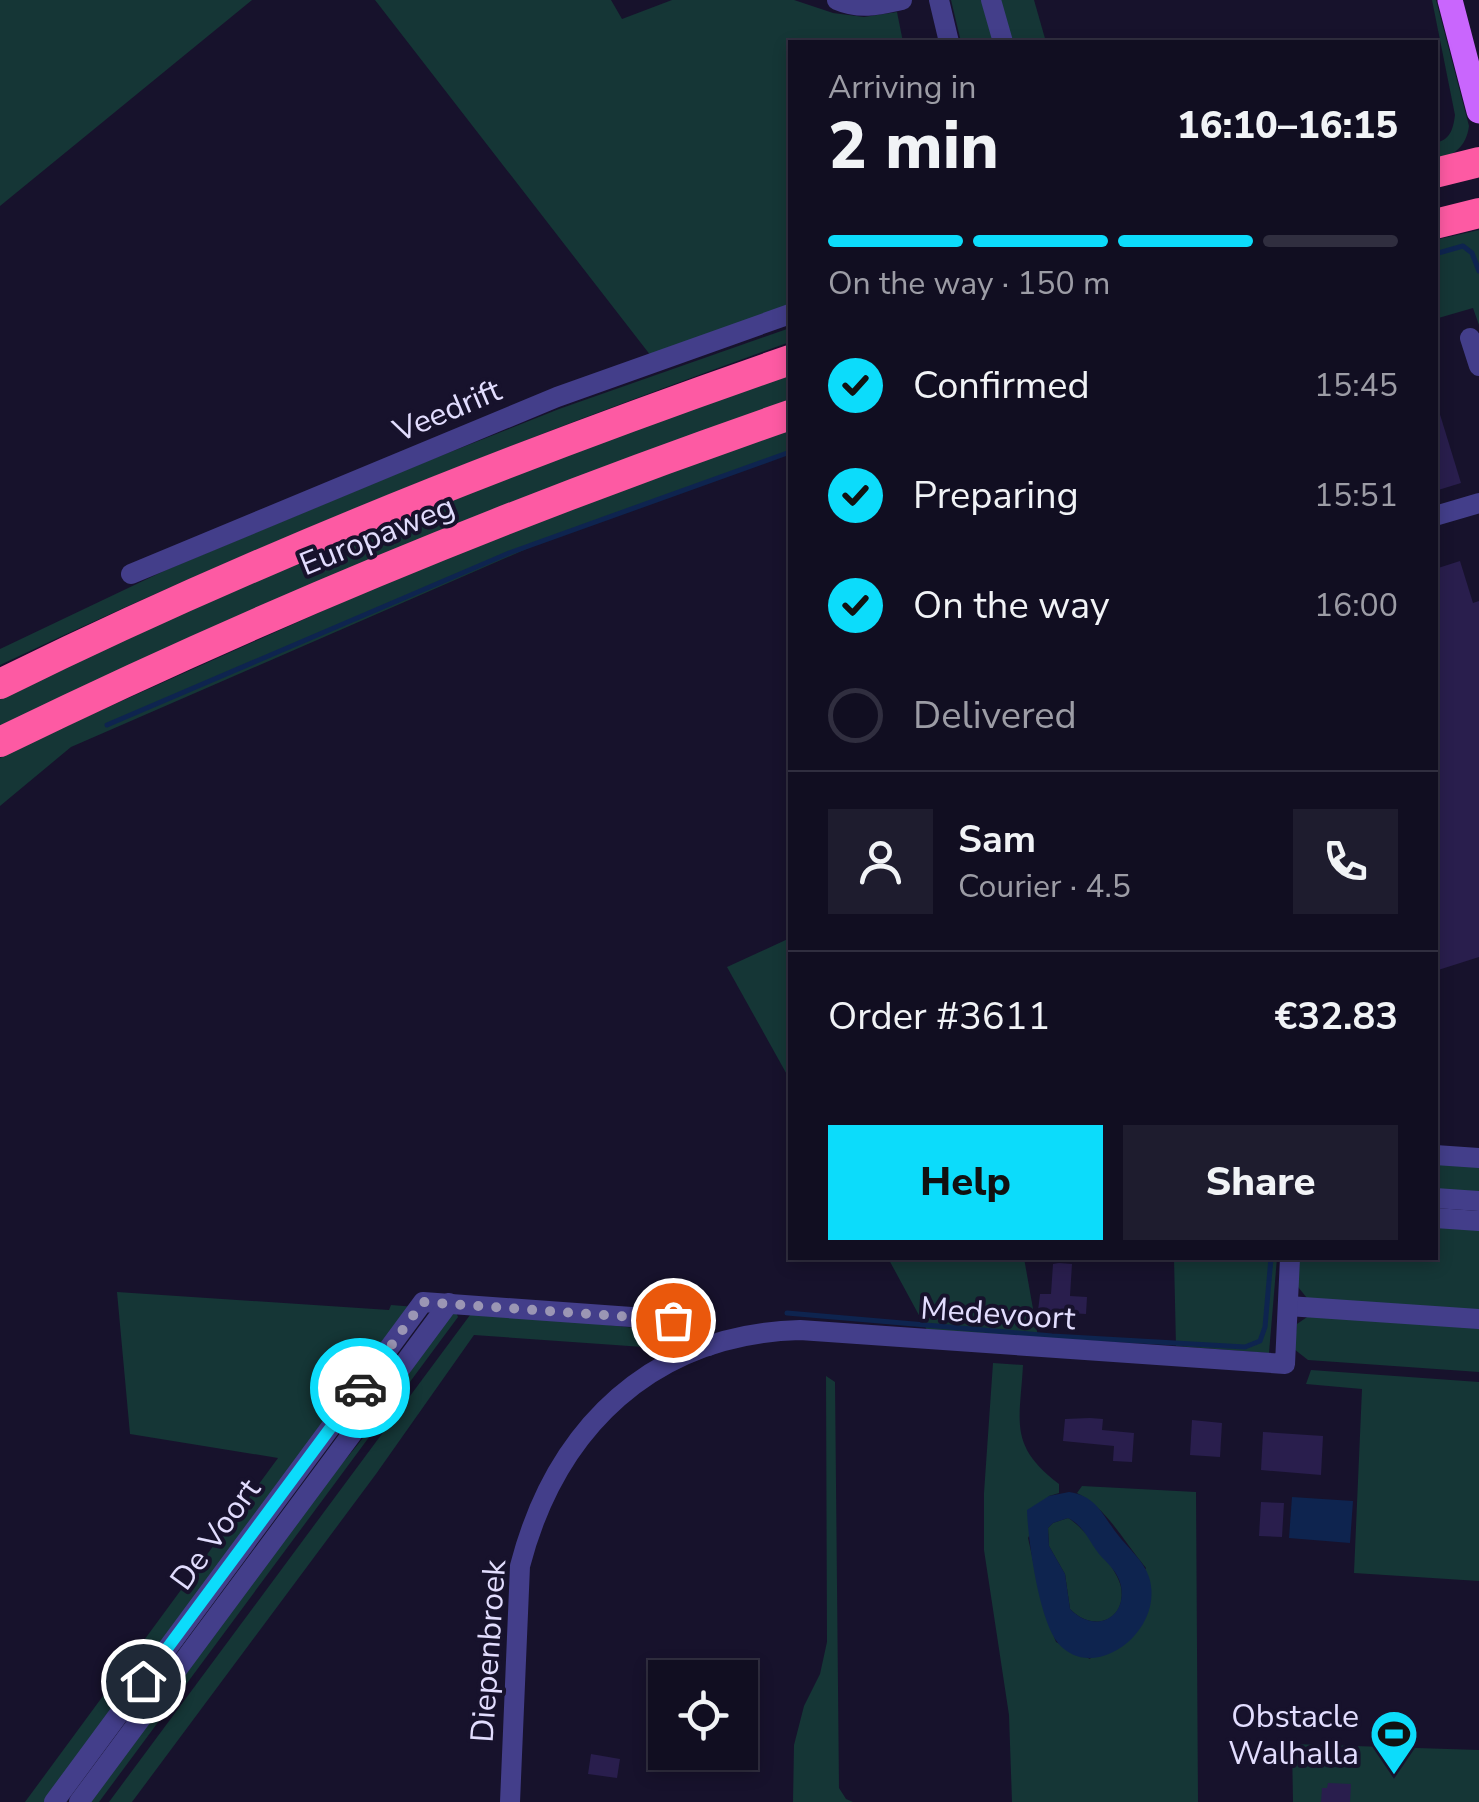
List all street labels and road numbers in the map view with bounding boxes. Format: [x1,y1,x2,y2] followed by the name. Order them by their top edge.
[386,368,508,453] street label: Veedrift
[293,485,461,586] street label: Europaweg
[919,1287,1078,1340] street label: Medevoort
[160,1469,271,1599] street label: De Voort
[461,1557,516,1744] street label: Diepenbroek

